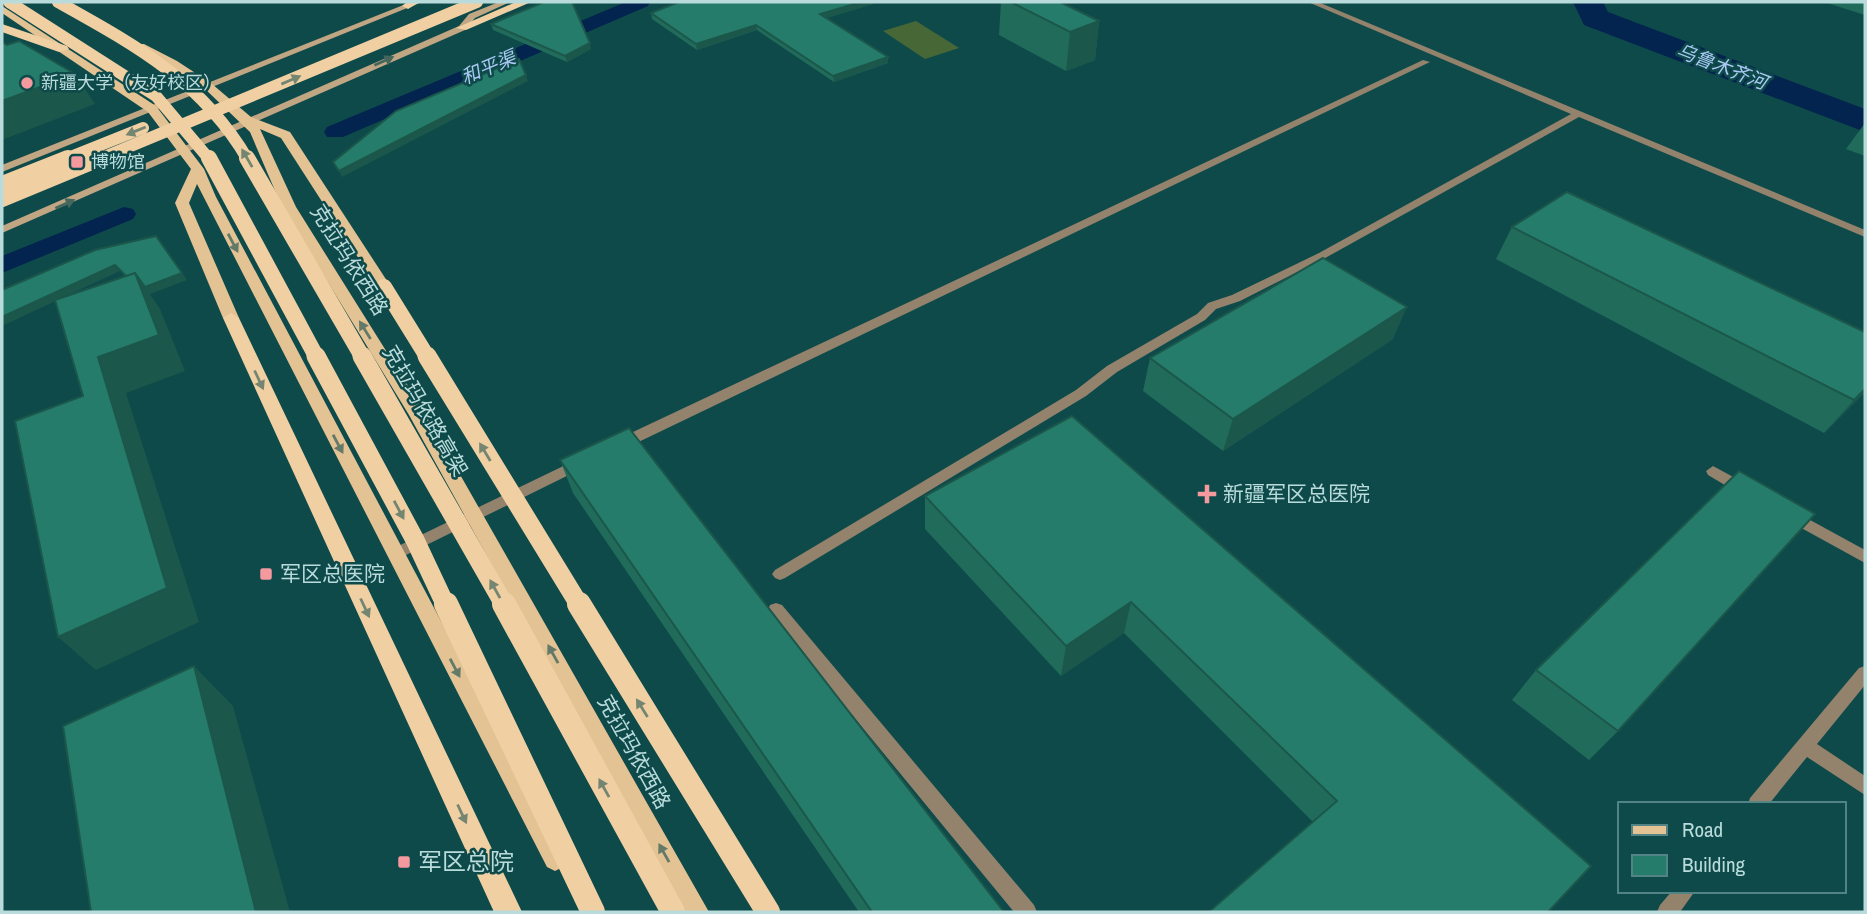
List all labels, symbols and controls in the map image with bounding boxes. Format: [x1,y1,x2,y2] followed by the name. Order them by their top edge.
[1673,37,1775,97] water label: 乌鲁木齐河
[457,43,522,90] water label: 和平渠
[374,55,394,67] one-way arrow
[41,70,221,95] place label: 新疆大学（友好校区）
[281,74,302,85] one-way arrow
[19,75,35,91] marker: 新疆大学（友好校区）
[125,125,146,136] one-way arrow
[241,148,253,167] one-way arrow
[91,149,145,174] place label: 博物馆
[69,154,85,170] marker: 博物馆
[54,198,75,209] one-way arrow
[304,199,395,321] street label: 克拉玛依西路
[228,233,239,253] one-way arrow
[359,321,372,340] one-way arrow
[376,340,475,482] street label: 克拉玛依路高架
[253,370,265,390] one-way arrow
[332,435,344,455] one-way arrow
[479,442,491,461] one-way arrow
[1223,479,1370,508] place label: 新疆军区总医院
[1197,484,1217,504] marker: 新疆军区总医院
[392,500,404,520] one-way arrow
[280,559,385,588] place label: 军区总医院
[258,566,274,582] marker: 军区总医院
[489,579,501,598] one-way arrow
[360,598,371,618] one-way arrow
[547,645,559,664] one-way arrow
[449,658,461,678] one-way arrow
[591,690,678,814] street label: 克拉玛依西路
[636,699,649,718] one-way arrow
[599,778,610,798] one-way arrow
[1618,802,1846,893] legend
[456,804,468,824] one-way arrow
[1682,815,1723,844] text: Road
[658,843,670,862] one-way arrow
[418,845,514,877] place label: 军区总院
[1682,850,1746,879] text: Building
[396,854,412,870] marker: 军区总院

